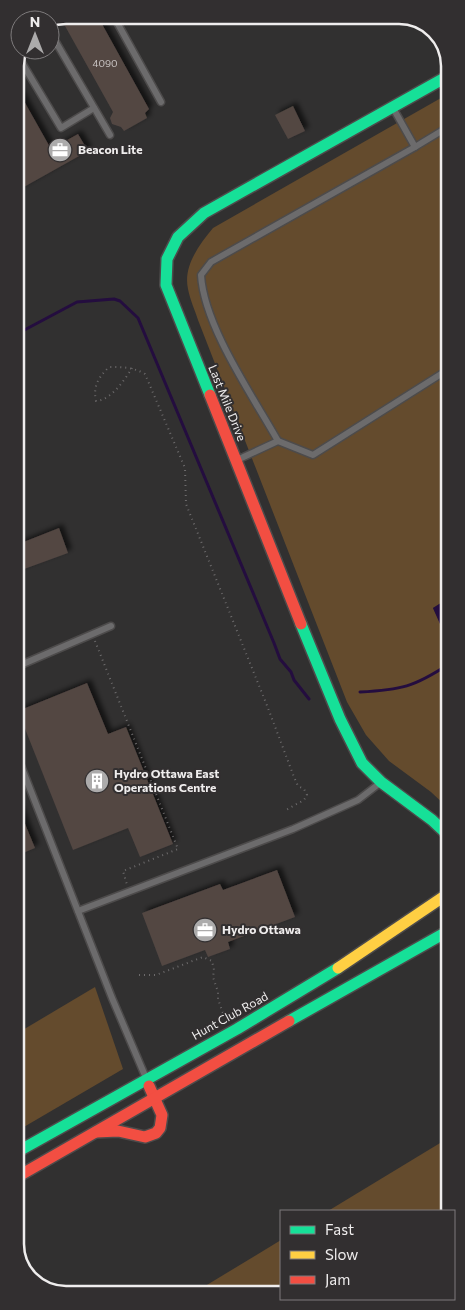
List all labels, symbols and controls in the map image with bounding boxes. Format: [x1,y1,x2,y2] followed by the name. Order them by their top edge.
[10,10,60,60] north arrow
[30,13,40,30] text: N
[92,57,118,69] house number: 4090
[47,137,73,163] office icon: Beacon Lite
[78,142,142,156] place label: Beacon Lite
[206,362,250,443] street label: Last Mile Drive
[114,766,219,794] place label: Hydro Ottawa East Operations Centre
[84,768,110,794] building icon: Hydro Ottawa East Operations Centre
[192,917,218,943] office icon: Hydro Ottawa
[222,922,301,936] place label: Hydro Ottawa
[189,988,270,1042] street label: Hunt Club Road
[280,1210,455,1300] legend
[325,1220,354,1238] text: Fast
[325,1245,358,1263] text: Slow
[325,1270,350,1288] text: Jam

